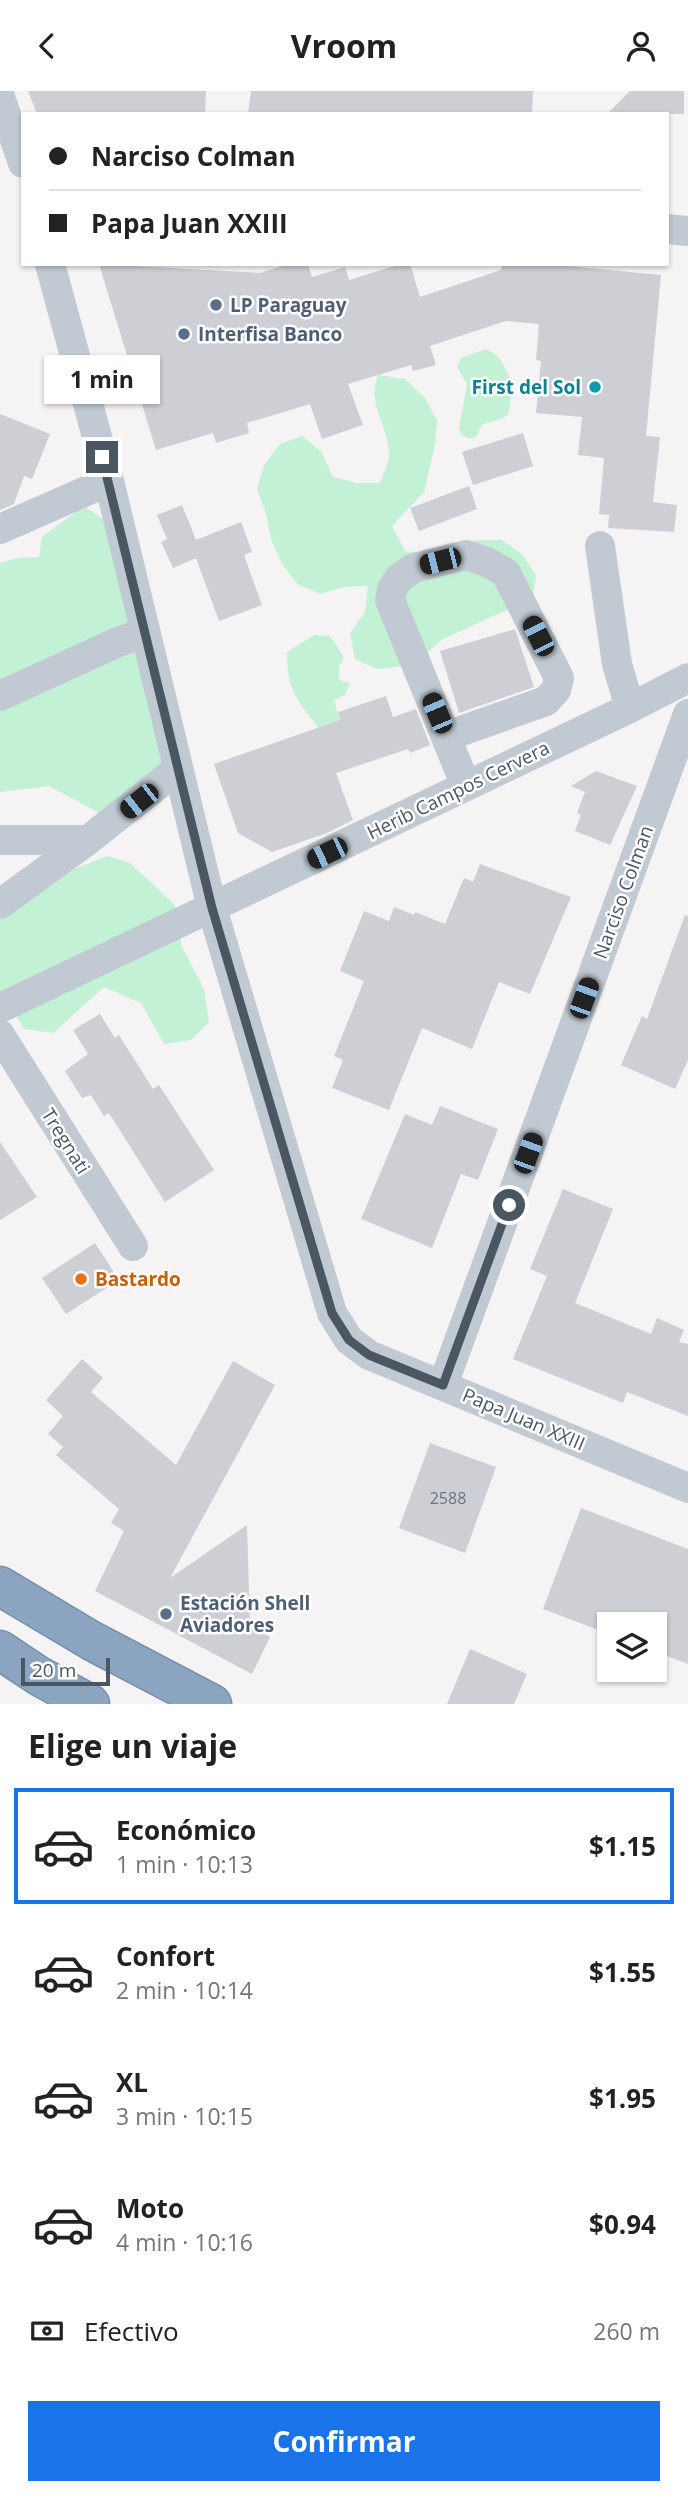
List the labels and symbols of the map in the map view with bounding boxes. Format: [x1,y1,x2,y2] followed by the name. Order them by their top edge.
[230,292,347,318] place label: LP Paraguay
[208,297,224,313] marker: LP Paraguay
[198,321,342,347] place label: Interfisa Banco
[176,326,192,342] marker: Interfisa Banco
[44,355,160,405] callout: 1 min
[472,374,581,400] place label: First del Sol
[587,379,603,395] marker: First del Sol
[86,441,118,473] route end
[418,546,463,576] car
[520,613,557,659] car
[420,690,455,736] car
[362,735,554,845] street label: Herib Campos Cervera
[116,780,163,822] car
[587,822,659,962] street label: Narciso Colman
[304,834,351,872] car
[567,975,602,1021] car
[36,1103,96,1179] street label: Tregnati
[511,1130,546,1176] car
[493,1189,525,1221] route start
[95,1266,181,1292] place label: Bastardo
[73,1271,89,1287] marker: Bastardo
[459,1381,589,1457] street label: Papa Juan XXIII
[430,1487,466,1509] house number: 2588
[180,1590,310,1638] place label: Estación Shell Aviadores
[158,1606,174,1622] marker: Estación Shell Aviadores
[21,1655,110,1687] scale bar

